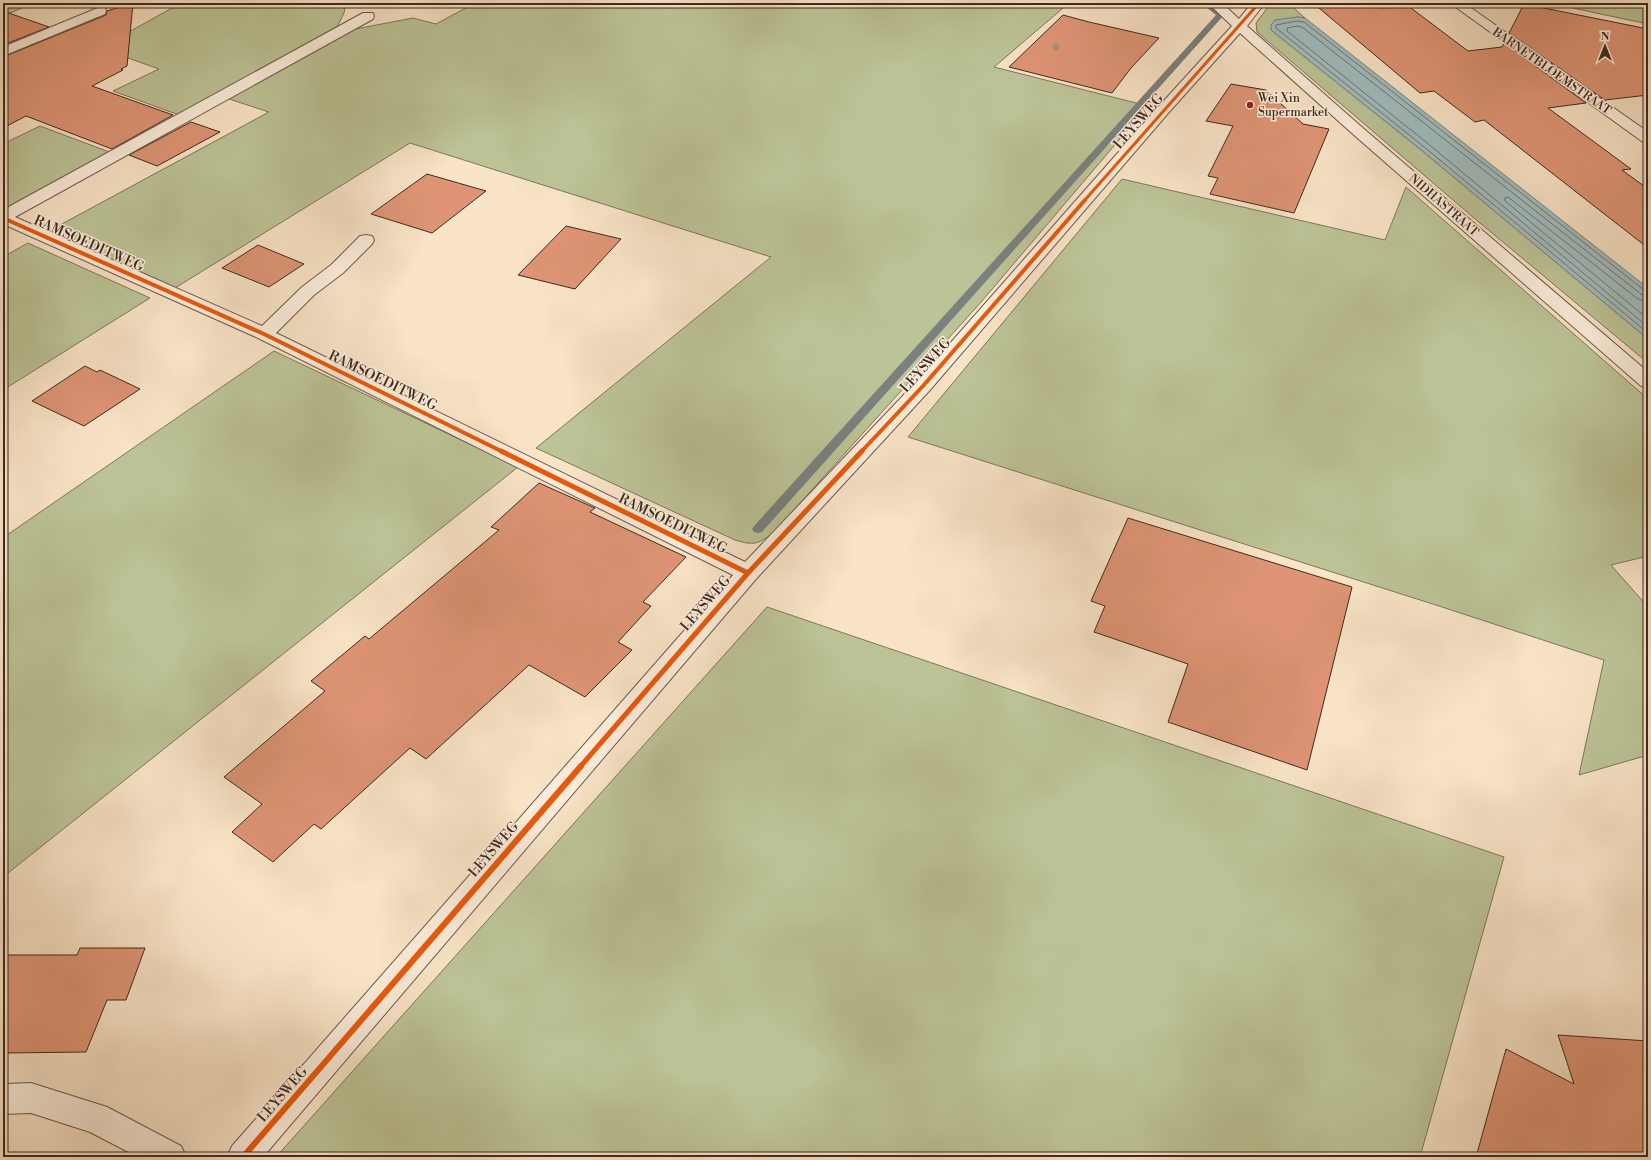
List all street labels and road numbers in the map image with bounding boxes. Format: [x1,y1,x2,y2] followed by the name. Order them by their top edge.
[1490,24,1614,118] street label: BARNETBLOEMSTRAAT
[1110,90,1168,153] street label: LEYSWEG
[1406,171,1482,240] street label: NIDHASTRAAT
[31,212,147,277] street label: RAMSOEDITWEG
[896,334,956,397] street label: LEYSWEG
[325,347,441,415] street label: RAMSOEDITWEG
[615,490,731,558] street label: RAMSOEDITWEG
[677,572,735,635] street label: LEYSWEG
[465,818,523,881] street label: LEYSWEG
[254,1063,312,1126] street label: LEYSWEG

